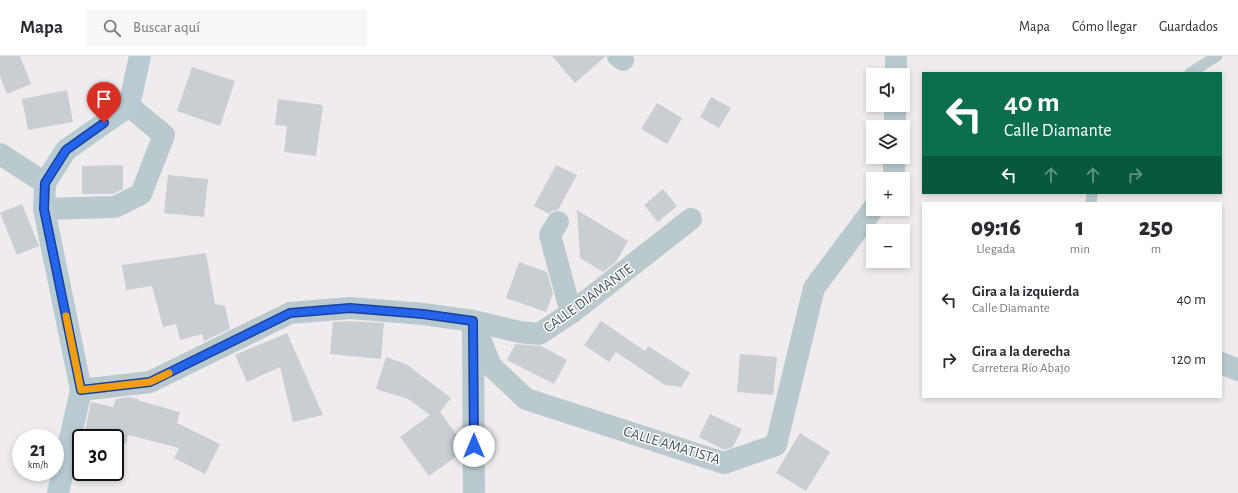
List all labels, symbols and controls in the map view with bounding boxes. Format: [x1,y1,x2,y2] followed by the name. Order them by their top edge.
[87,10,367,46] search box
[101,17,123,39] icon: search
[20,18,63,37] text: Mapa
[133,20,200,35] text: Buscar aquí
[1019,20,1050,34] text: Mapa
[1072,20,1137,34] text: Cómo llegar
[1159,20,1218,34] text: Guardados
[866,68,910,268] map controls
[866,68,910,112] button: sound
[87,82,121,123] pin
[93,88,115,110] icon: arrive
[938,88,990,140] icon: left
[1004,89,1060,117] text: 40 m
[866,120,910,164] button: layers
[1004,122,1112,140] text: Calle Diamante
[998,164,1020,186] icon: left
[1040,164,1062,186] icon: ahead
[1082,164,1104,186] icon: ahead
[1124,164,1146,186] icon: right
[866,172,910,216] button: +
[971,216,1021,240] text: 09:16
[1075,216,1084,240] text: 1
[1139,216,1173,240] text: 250
[866,224,910,268] button: −
[976,243,1016,256] text: Llegada
[1070,243,1090,256] text: min
[1151,243,1161,256] text: m
[541,261,636,336] street label: CALLE DIAMANTE
[972,284,1079,299] text: Gira a la izquierda
[938,289,960,311] icon: left
[1176,292,1206,307] text: 40 m
[972,302,1050,315] text: Calle Diamante
[972,344,1071,359] text: Gira a la derecha
[938,349,960,371] icon: right
[1172,352,1206,367] text: 120 m
[972,362,1070,375] text: Carretera Río Abajo
[622,424,722,467] street label: CALLE AMATISTA
[453,425,495,467] position arrow
[72,429,124,481] speed limit sign: 30
[30,440,46,460] text: 21
[28,460,48,470] text: km/h

